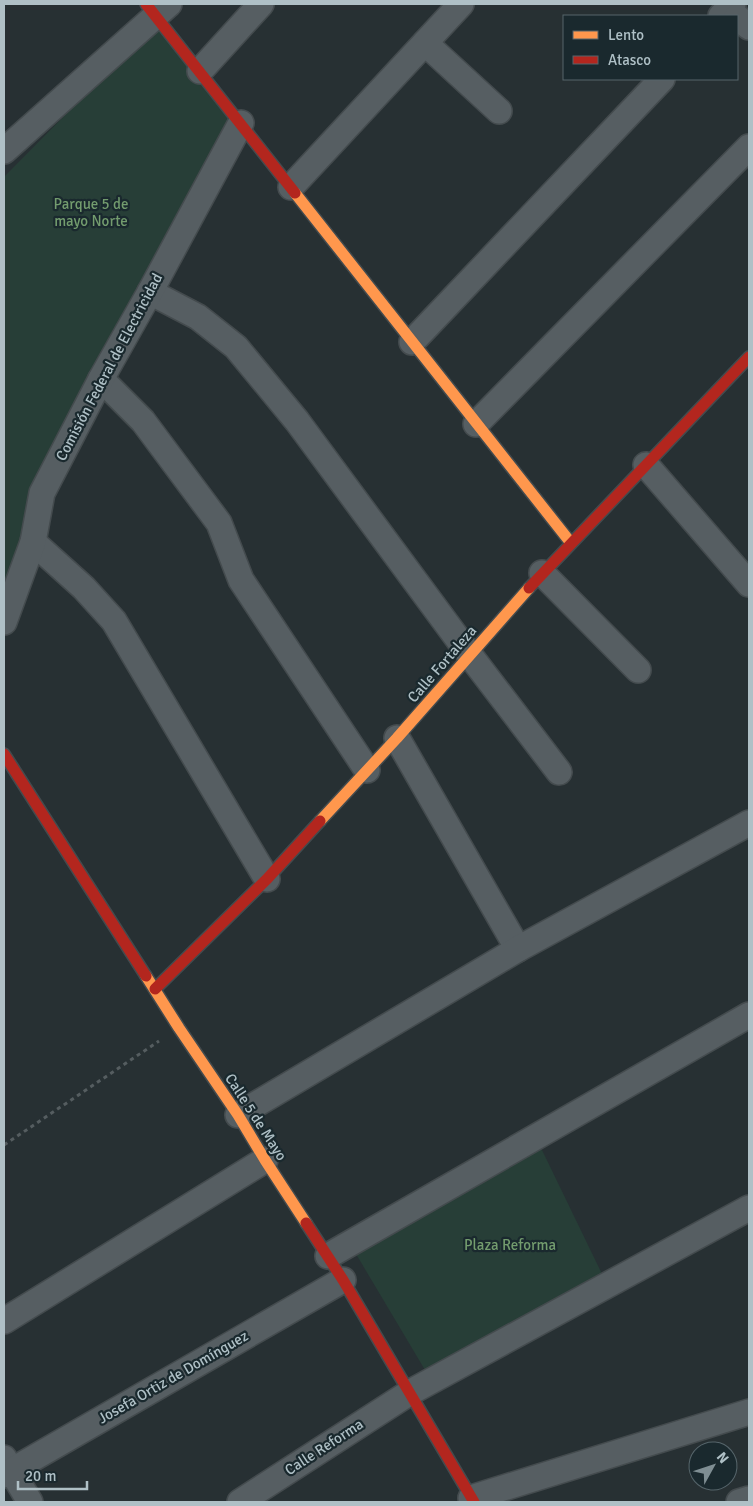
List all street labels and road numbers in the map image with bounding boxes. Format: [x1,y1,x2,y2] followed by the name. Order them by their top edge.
[52,270,166,464] street label: Comisión Federal de Electricidad
[404,622,480,706] street label: Calle Fortaleza
[221,1070,291,1164] street label: Calle 5 de Mayo
[95,1326,252,1427] street label: Josefa Ortiz de Domínguez
[281,1415,367,1479] street label: Calle Reforma

